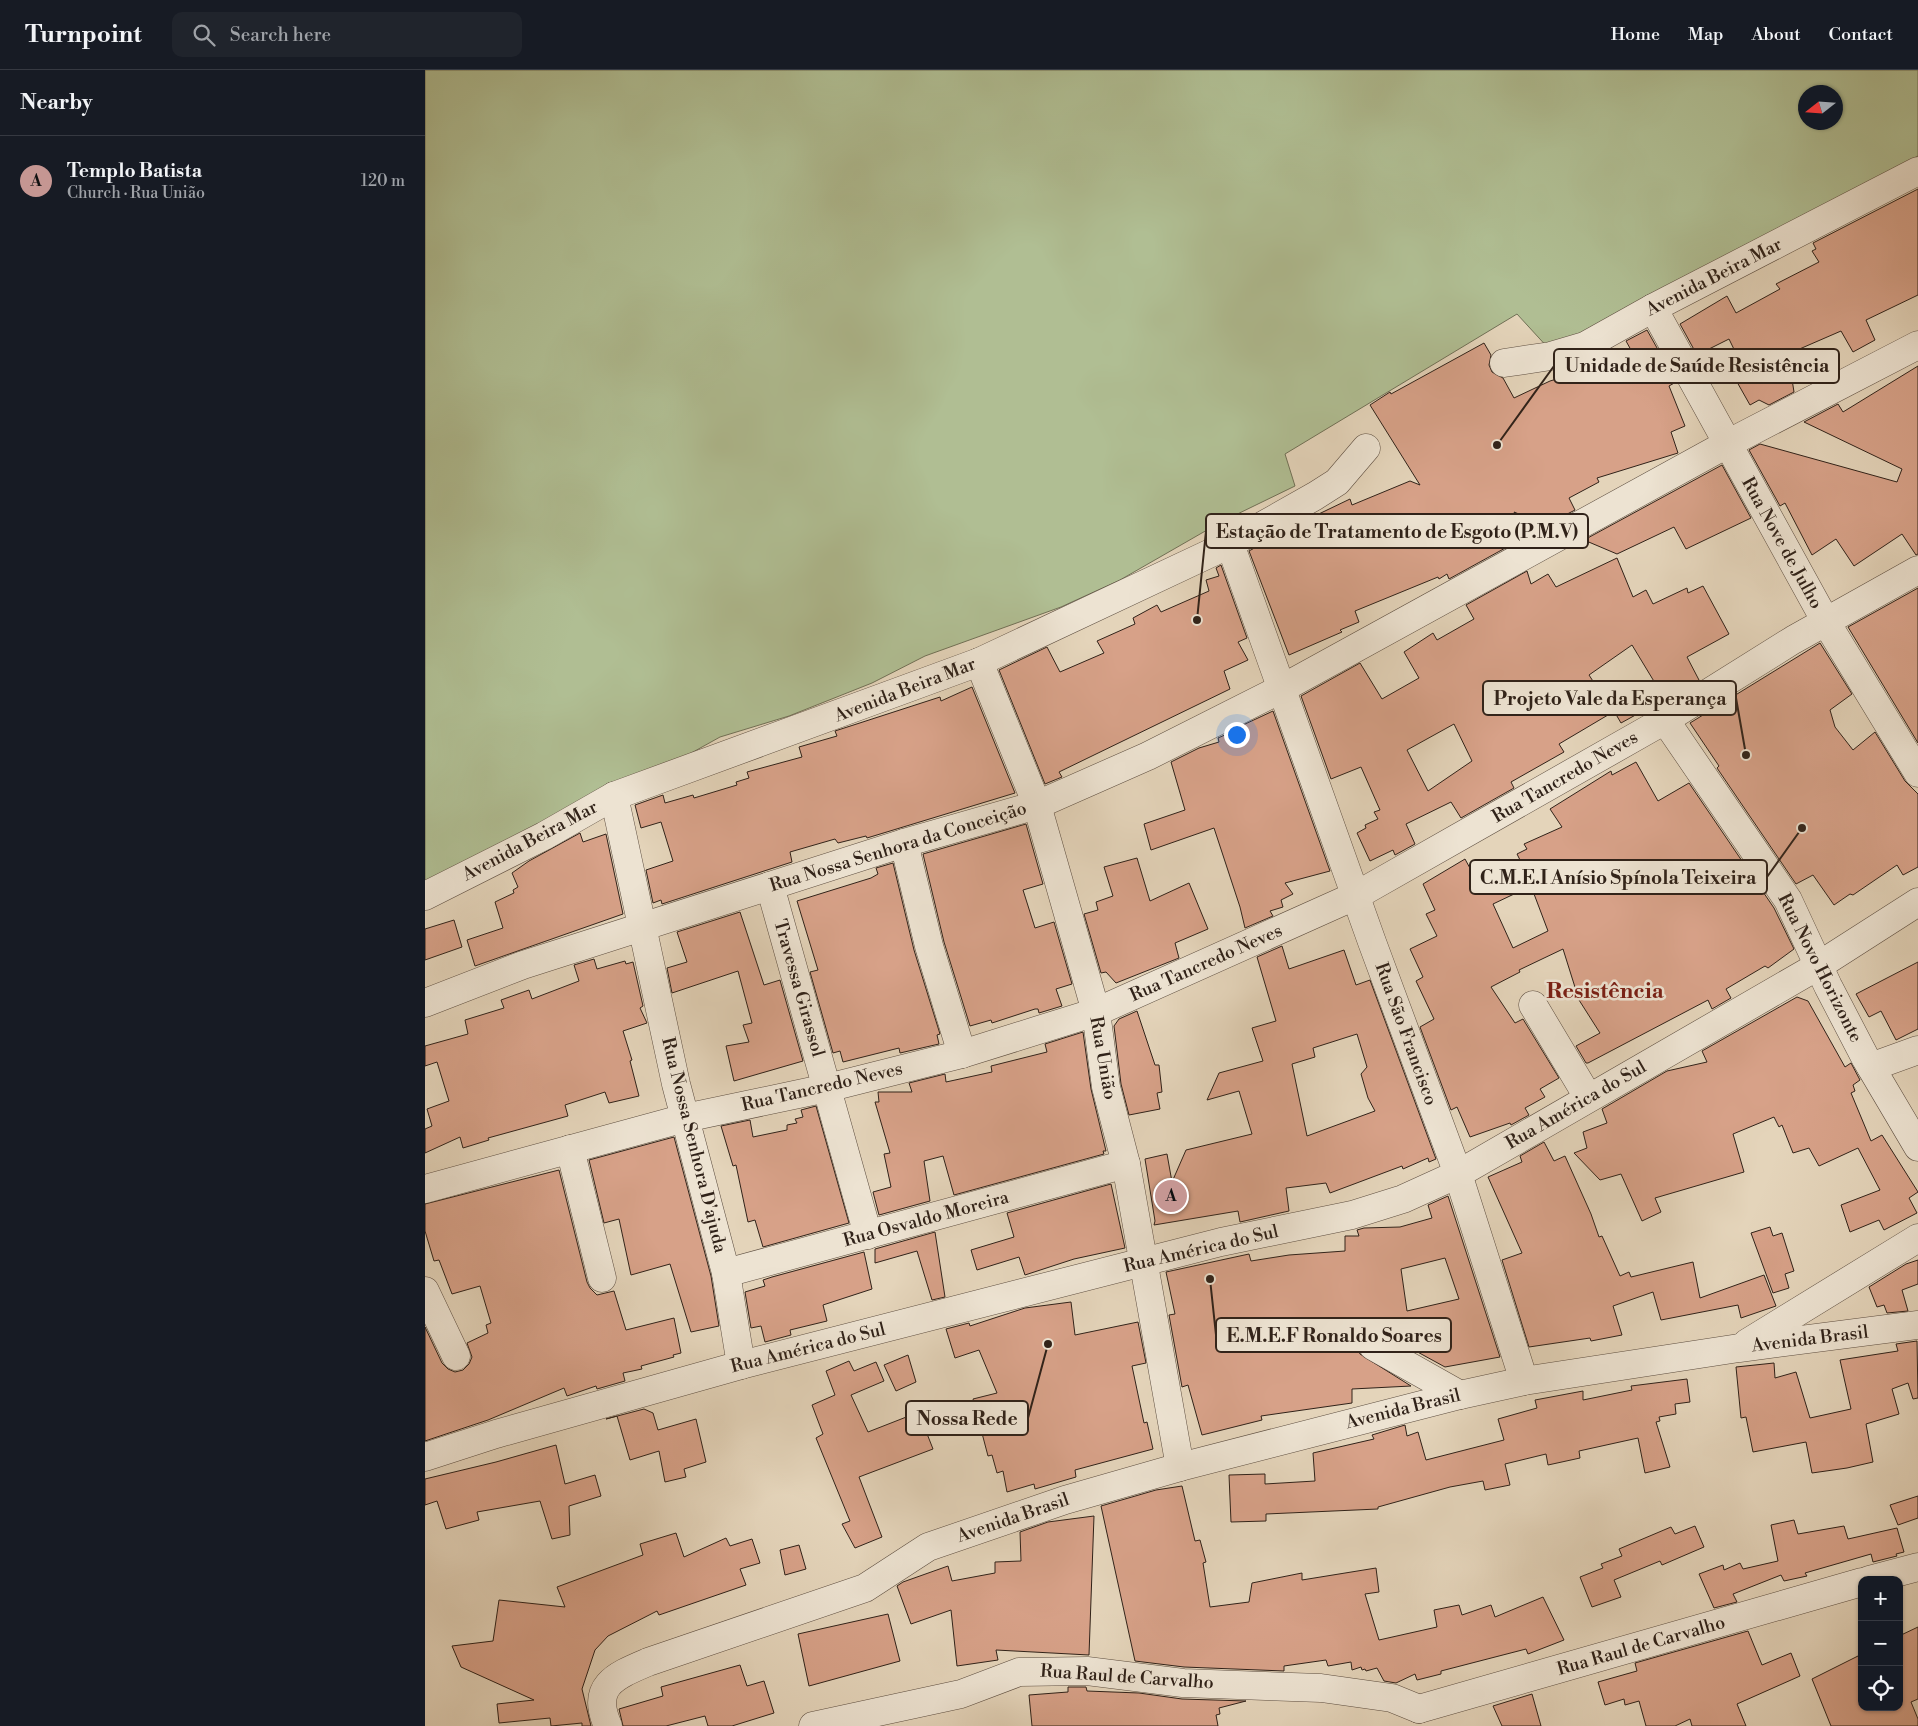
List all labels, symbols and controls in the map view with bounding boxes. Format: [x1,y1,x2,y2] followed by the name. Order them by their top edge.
[172,12,522,57] search box
[25,20,142,50] text: Turnpoint
[190,21,218,49] icon: search
[230,23,331,47] text: Search here
[1611,23,1660,46] text: Home
[1688,23,1724,46] text: Map
[1752,23,1801,46] text: About
[1829,23,1893,46] text: Contact
[1798,85,1843,130] north arrow
[20,90,93,116] text: Nearby
[67,159,202,183] text: Templo Batista
[30,171,42,191] text: A
[361,171,405,191] text: 120 m
[67,183,205,203] text: Church · Rua União
[1641,233,1786,322] street label: Avenida Beira Mar
[1554,349,1839,383] callout: Unidade de Saúde Resistência
[1565,354,1830,378] text: Unidade de Saúde Resistência
[1736,473,1828,613] street label: Rua Nove de Julho
[1206,514,1588,548] callout: Estação de Tratamento de Esgoto (P.M.V)
[1216,520,1578,544] text: Estação de Tratamento de Esgoto (P.M.V)
[830,652,979,728] street label: Avenida Beira Mar
[1483,681,1736,715] callout: Projeto Vale da Esperança
[1493,687,1727,711] text: Projeto Vale da Esperança
[1224,722,1250,748] your location
[1488,726,1642,828] street label: Rua Tancredo Neves
[458,796,602,887] street label: Avenida Beira Mar
[767,797,1029,897] street label: Rua Nossa Senhora da Conceição
[1470,860,1767,894] callout: C.M.E.I Anísio Spínola Teixeira
[1480,866,1757,890] text: C.M.E.I Anísio Spínola Teixeira
[1772,890,1868,1046] street label: Rua Novo Horizonte
[768,917,830,1060] street label: Travessa Girassol
[1126,919,1286,1007] street label: Rua Tancredo Neves
[1370,960,1442,1108] street label: Rua São Francisco
[1546,978,1665,1005] district label: Resistência
[1084,1015,1122,1101] street label: Rua União
[656,1035,732,1256] street label: Rua Nossa Senhora D'ajuda
[1502,1055,1651,1155] street label: Rua América do Sul
[739,1057,905,1117] street label: Rua Tancredo Neves
[1155,1177,1187,1215] pin: A
[841,1186,1012,1252] street label: Rua Osvaldo Moreira
[1121,1220,1282,1278] street label: Rua América do Sul
[728,1317,888,1378] street label: Rua América do Sul
[1216,1318,1451,1352] callout: E.M.E.F Ronaldo Soares
[1749,1320,1870,1358] street label: Avenida Brasil
[1226,1324,1442,1348] text: E.M.E.F Ronaldo Soares
[1342,1383,1463,1435] street label: Avenida Brasil
[906,1401,1028,1435] callout: Nossa Rede
[916,1407,1018,1431] text: Nossa Rede
[953,1488,1073,1548] street label: Avenida Brasil
[1858,1576,1903,1711] map controls
[1858,1576,1903,1621] button: +
[1554,1611,1728,1681] street label: Rua Raul de Carvalho
[1858,1621,1903,1666] button: −
[1039,1659,1215,1695] street label: Rua Raul de Carvalho
[1858,1666,1903,1711] button: locate

